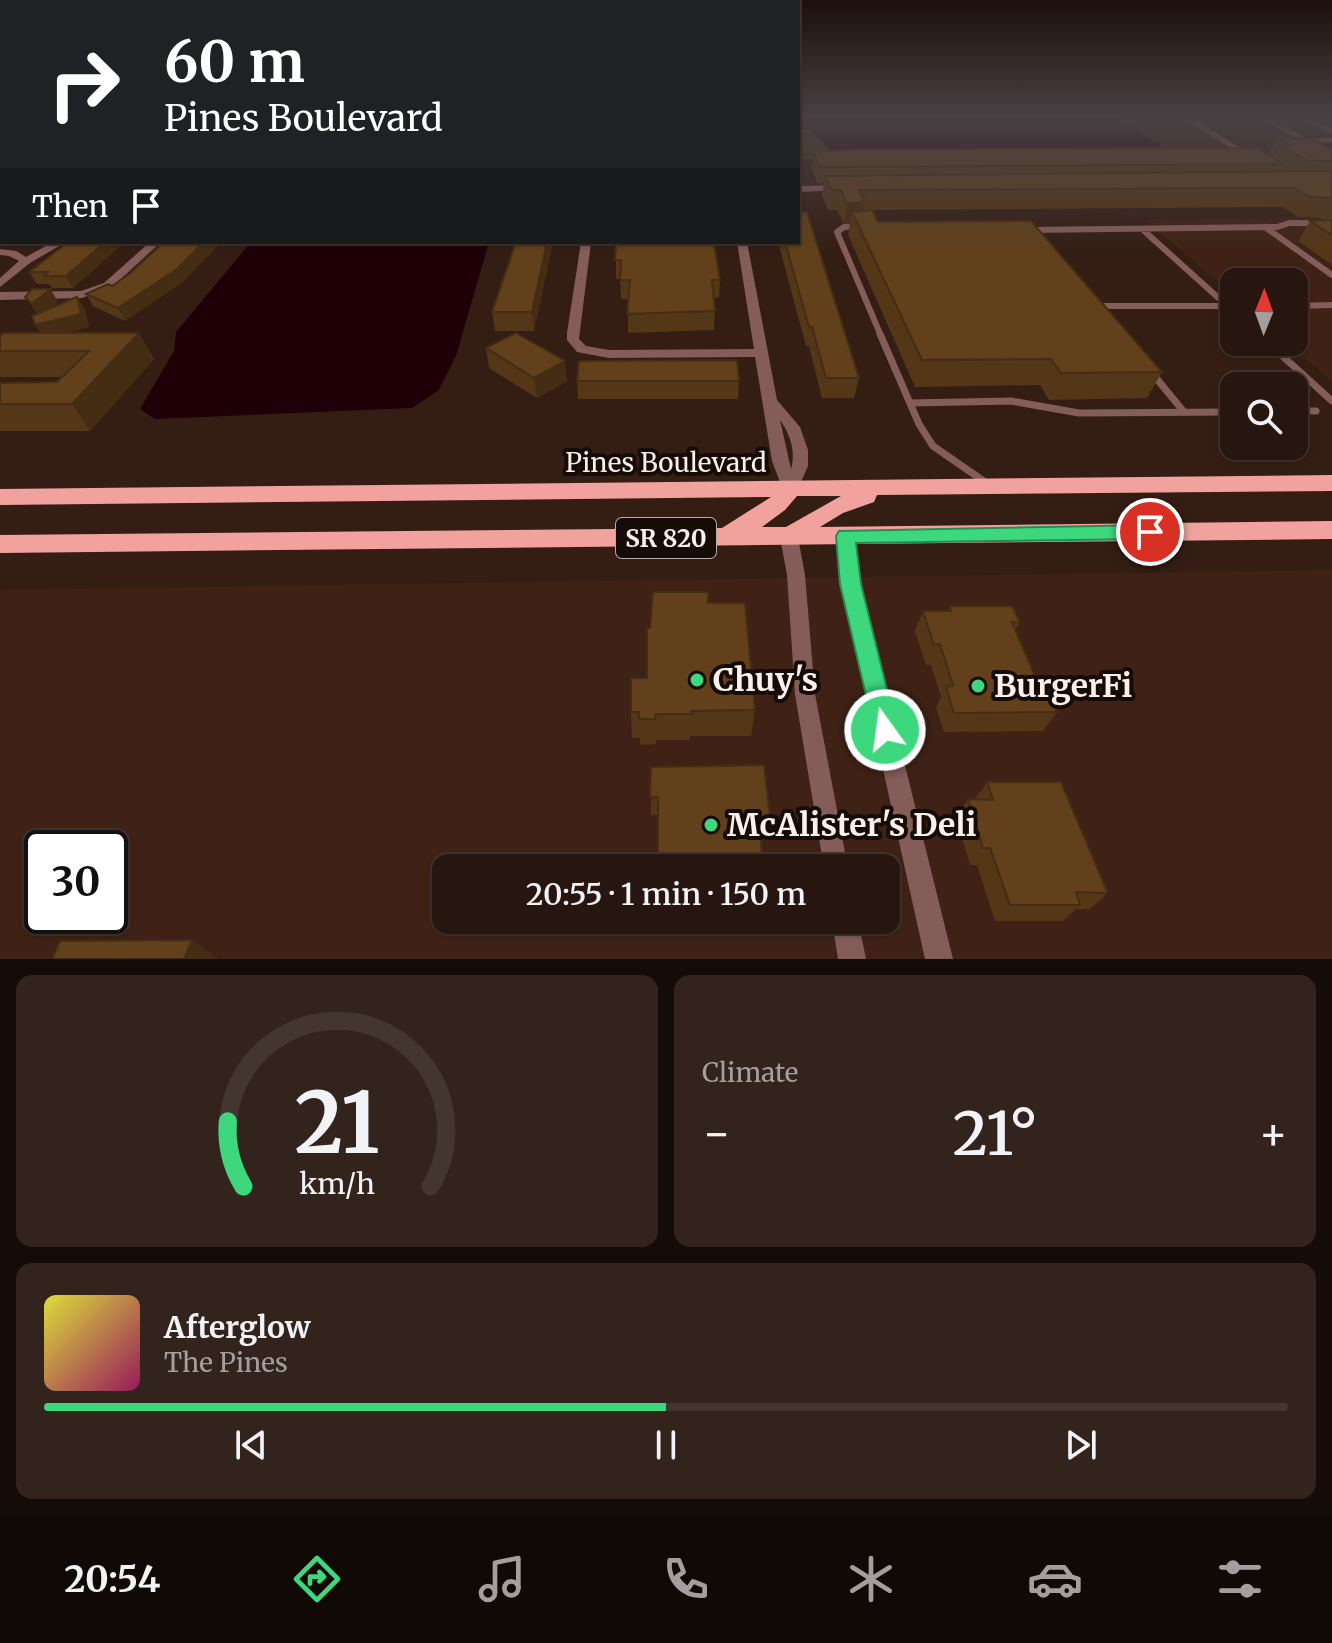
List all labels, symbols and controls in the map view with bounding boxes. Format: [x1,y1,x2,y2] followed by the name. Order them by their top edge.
[164,27,305,97] text: 60 m
[32,32,136,136] icon: right
[164,96,443,141] text: Pines Boulevard
[124,184,168,228] icon: arrive
[32,187,108,225] text: Then
[1220,268,1308,356] north arrow
[1220,268,1308,460] map controls
[1220,372,1308,460] button: search
[565,446,767,479] street label: Pines Boulevard
[1116,498,1184,566] pin
[1128,510,1172,554] icon: arrive
[616,518,716,558] road number: SR 820
[713,660,818,700] place label: Chuy's
[994,666,1132,706] place label: BurgerFi
[688,671,706,689] marker: Chuy's
[969,677,987,695] marker: BurgerFi
[843,688,927,772] position arrow
[727,805,976,845] place label: McAlister's Deli
[702,816,720,834] marker: McAlister's Deli
[24,830,128,934] speed limit sign: 30
[526,875,806,913] text: 20:55 · 1 min · 150 m
[702,1056,798,1089] text: Climate
[294,1071,380,1176] text: 21
[952,1096,1038,1171] text: 21°
[702,1106,731,1161] text: −
[1259,1106,1288,1161] text: +
[299,1166,375,1202] text: km/h
[164,1308,311,1346] text: Afterglow
[164,1346,288,1379] text: The Pines
[229,1423,273,1467] icon: previous
[644,1423,688,1467] icon: pause
[1059,1423,1103,1467] icon: next
[289,1551,345,1607] icon: directions
[474,1551,530,1607] icon: music
[658,1551,714,1607] icon: phone
[843,1551,899,1607] icon: climate
[1027,1551,1083,1607] icon: car
[1212,1551,1268,1607] icon: filters
[64,1557,160,1602] text: 20:54

